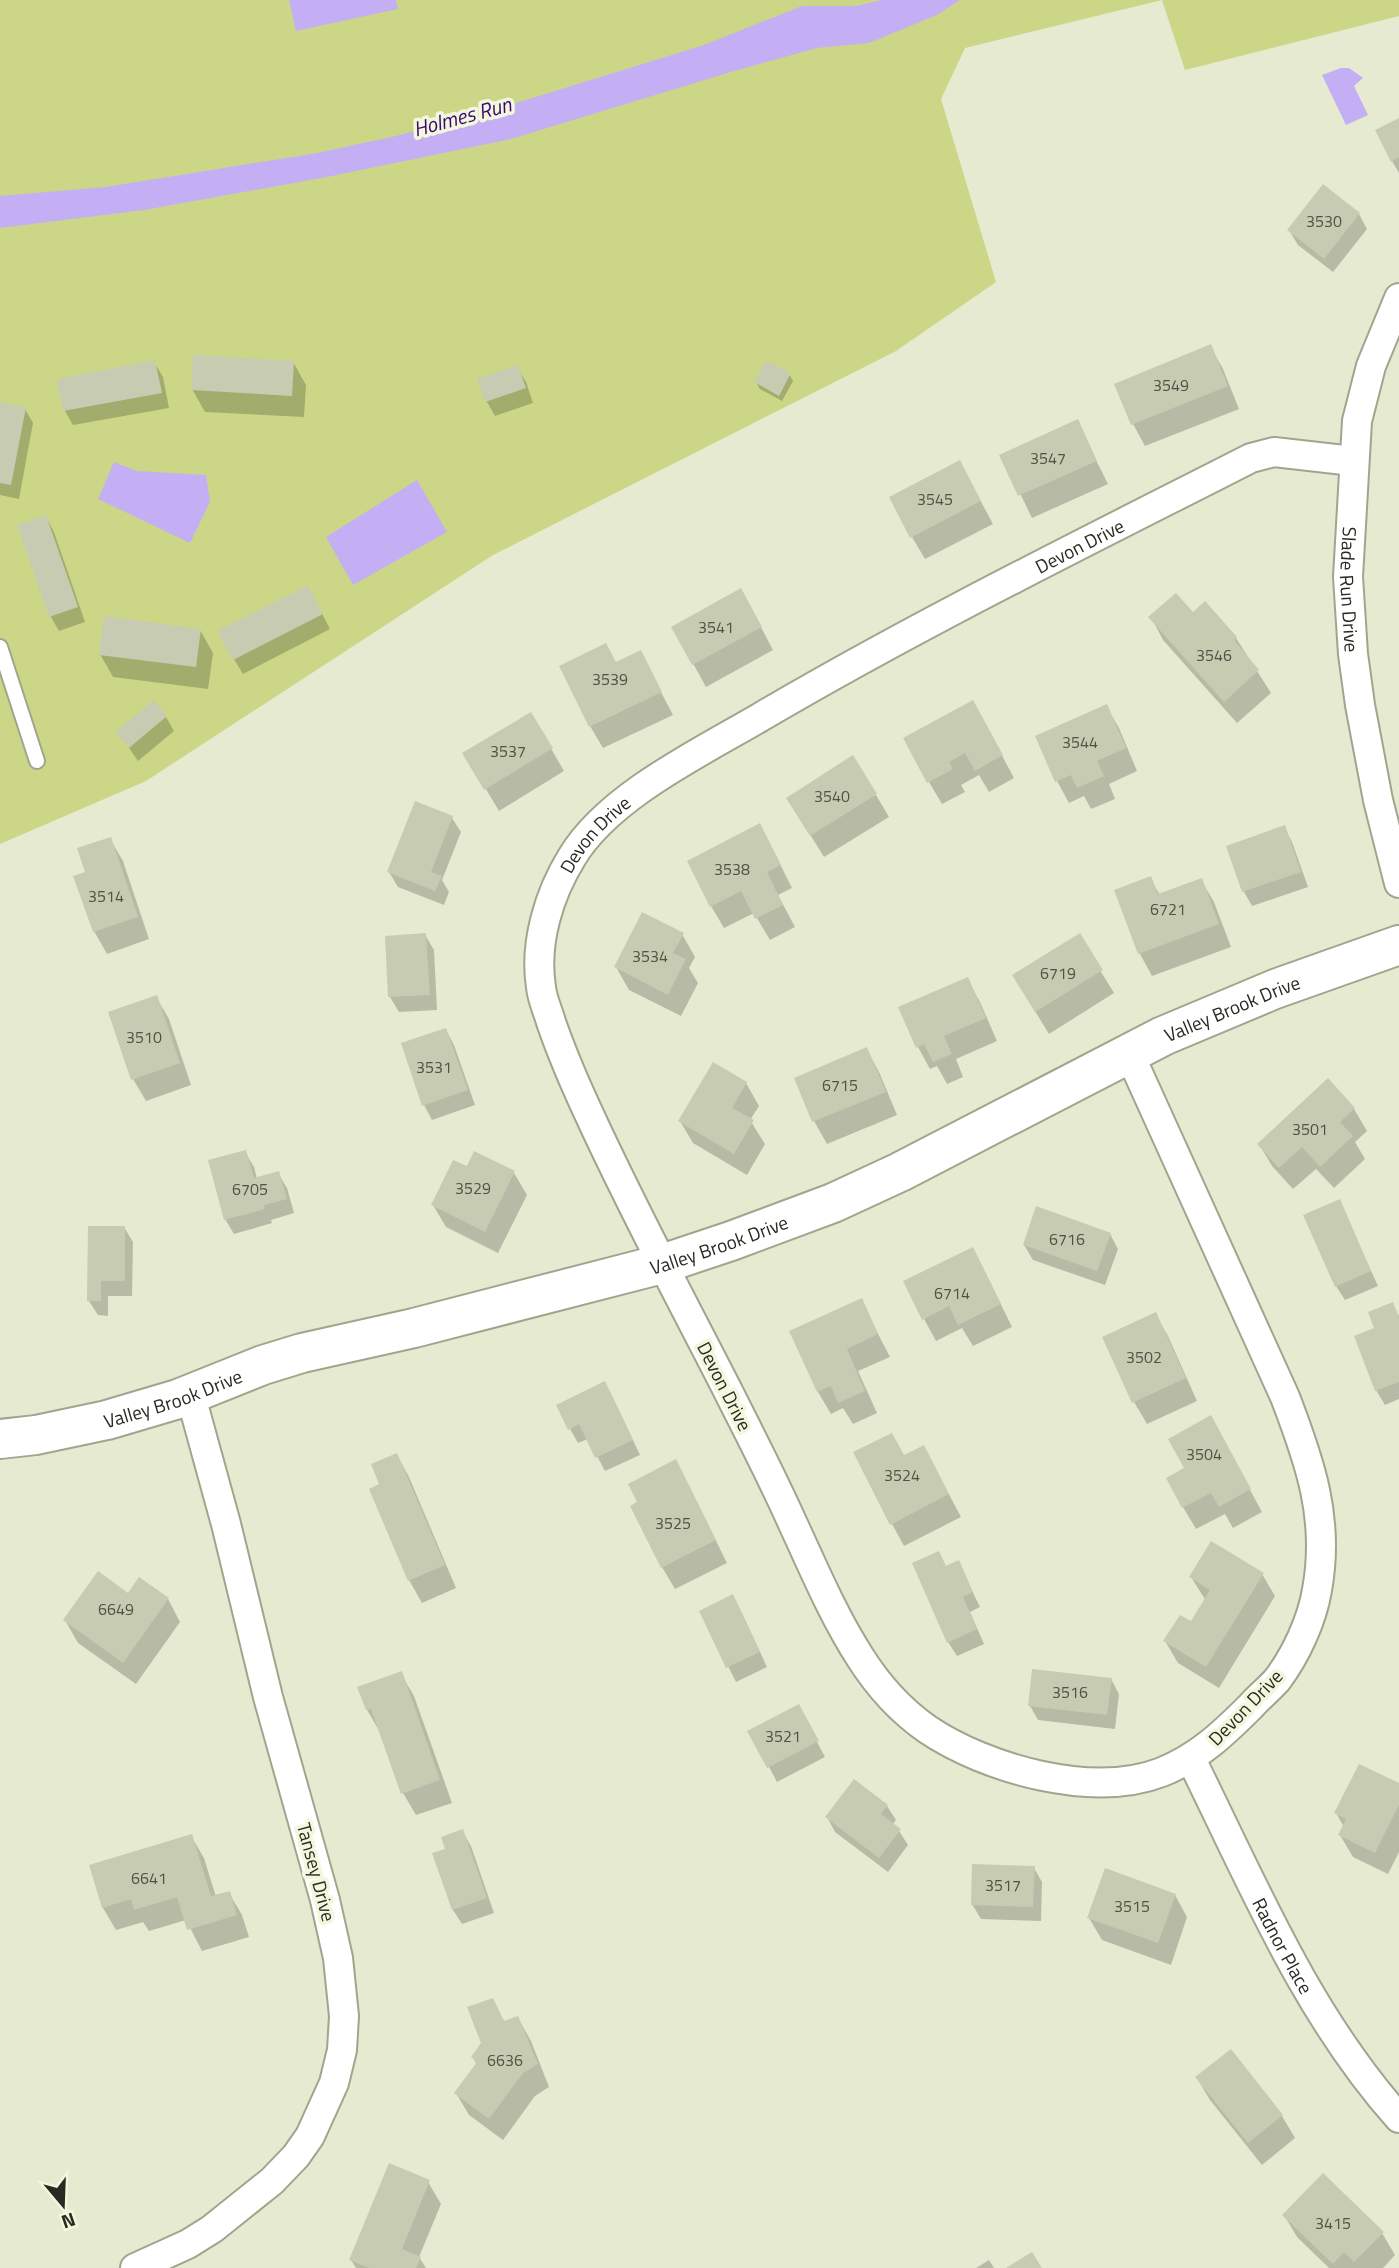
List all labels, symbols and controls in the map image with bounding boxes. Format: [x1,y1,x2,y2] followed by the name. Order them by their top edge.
[409,87,515,144] water label: Holmes Run
[1306,209,1342,233] house number: 3530
[1153,373,1189,397] house number: 3549
[1030,446,1066,470] house number: 3547
[917,487,953,511] house number: 3545
[1030,510,1129,580] street label: Devon Drive
[1333,526,1367,653] street label: Slade Run Drive
[698,615,734,639] house number: 3541
[1196,643,1232,667] house number: 3546
[592,667,628,691] house number: 3539
[1062,730,1098,754] house number: 3544
[490,739,526,763] house number: 3537
[814,784,850,808] house number: 3540
[551,788,636,878] street label: Devon Drive
[714,857,750,881] house number: 3538
[88,884,124,908] house number: 3514
[1150,897,1186,921] house number: 6721
[632,944,668,968] house number: 3534
[1040,961,1076,985] house number: 6719
[1159,967,1304,1049] street label: Valley Brook Drive
[126,1025,162,1049] house number: 3510
[416,1055,452,1079] house number: 3531
[822,1073,858,1097] house number: 6715
[1292,1117,1328,1141] house number: 3501
[455,1176,491,1200] house number: 3529
[232,1177,268,1201] house number: 6705
[646,1207,792,1281] street label: Valley Brook Drive
[1049,1227,1085,1251] house number: 6716
[934,1281,970,1305] house number: 6714
[690,1336,760,1436] street label: Devon Drive
[1126,1345,1162,1369] house number: 3502
[100,1360,246,1435] street label: Valley Brook Drive
[1186,1442,1222,1466] house number: 3504
[884,1463,920,1487] house number: 3524
[655,1511,691,1535] house number: 3525
[98,1597,134,1621] house number: 6649
[1201,1662,1289,1752] street label: Devon Drive
[1052,1680,1088,1704] house number: 3516
[765,1724,801,1748] house number: 3521
[290,1819,344,1925] street label: Tansey Drive
[131,1866,167,1890] house number: 6641
[985,1873,1021,1897] house number: 3517
[1246,1892,1321,1999] street label: Radnor Place
[1114,1894,1150,1918] house number: 3515
[487,2048,523,2072] house number: 6636
[28,2170,98,2240] north arrow
[58,2206,80,2237] text: N
[1315,2211,1351,2235] house number: 3415

